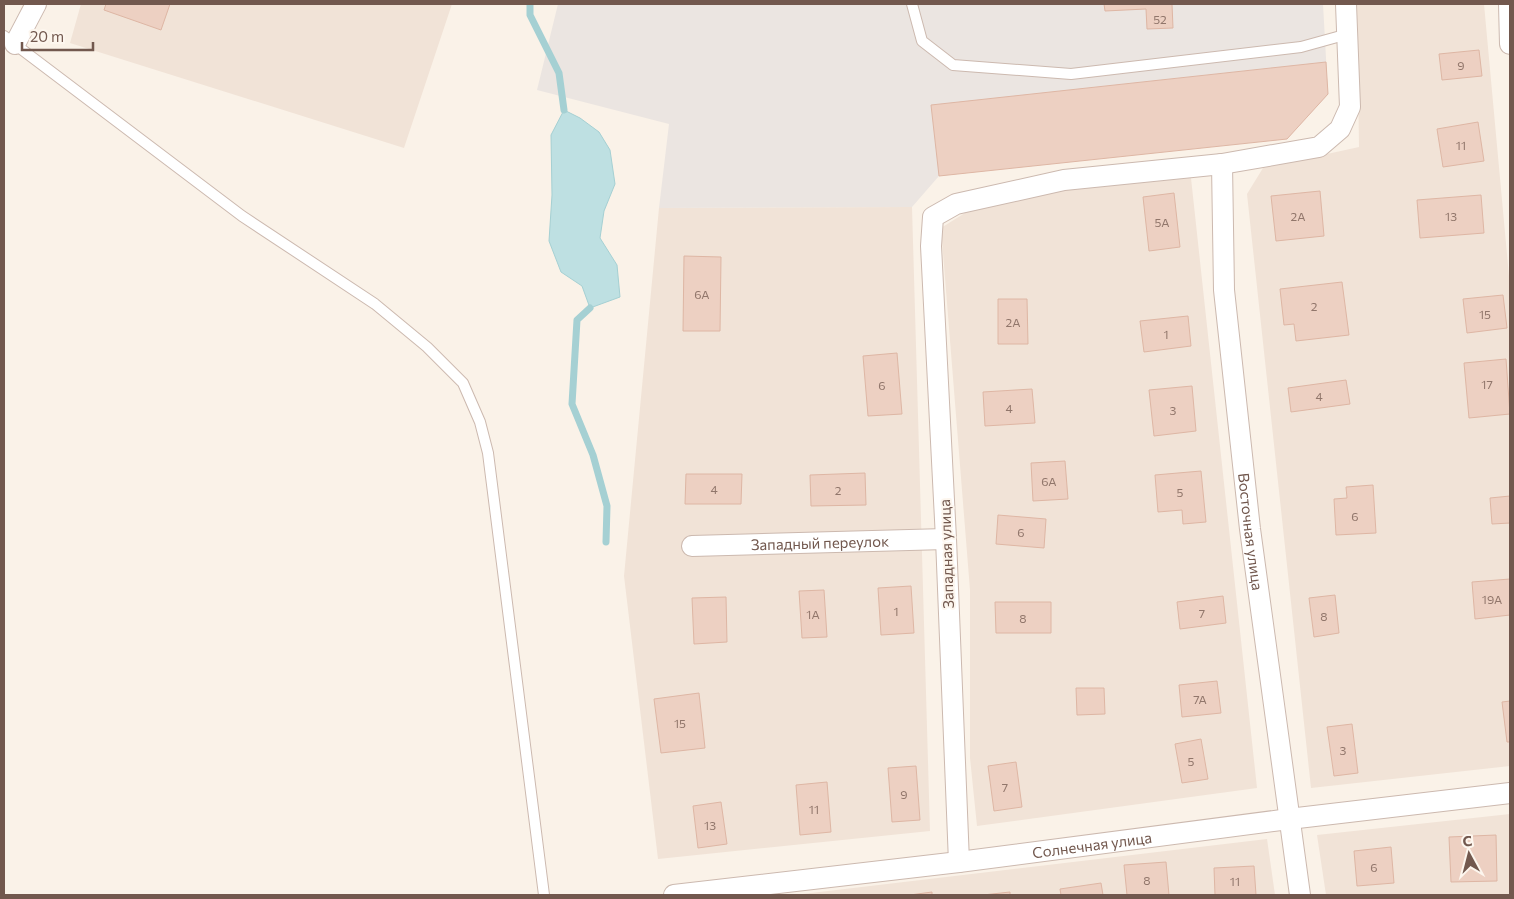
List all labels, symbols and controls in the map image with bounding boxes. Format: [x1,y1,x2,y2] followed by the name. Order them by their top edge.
[1153,12,1167,26] house number: 52
[22,20,94,52] scale bar
[30,27,64,45] text: 20 m
[1457,58,1465,72] house number: 9
[1456,138,1466,152] house number: 11
[1291,209,1305,223] house number: 2А
[1445,209,1457,223] house number: 13
[1155,215,1169,229] house number: 5А
[694,287,710,301] house number: 6А
[1311,299,1318,313] house number: 2
[1479,307,1491,321] house number: 15
[1006,315,1020,329] house number: 2А
[1163,327,1169,341] house number: 1
[1481,377,1493,391] house number: 17
[878,378,886,392] house number: 6
[1315,389,1323,403] house number: 4
[1005,401,1013,415] house number: 4
[1170,403,1177,417] house number: 3
[1235,472,1267,591] street label: Восточная улица
[1041,474,1057,488] house number: 6А
[710,482,718,496] house number: 4
[835,483,842,497] house number: 2
[1177,485,1184,499] house number: 5
[935,499,957,609] street label: Западная улица
[1351,509,1359,523] house number: 6
[1017,525,1025,539] house number: 6
[751,532,889,553] street label: Западный переулок
[1482,592,1502,606] house number: 19А
[893,604,899,618] house number: 1
[1199,606,1205,620] house number: 7
[806,607,820,621] house number: 1А
[1320,609,1328,623] house number: 8
[1019,611,1027,625] house number: 8
[1193,692,1207,706] house number: 7А
[674,716,686,730] house number: 15
[1340,743,1347,757] house number: 3
[1188,754,1195,768] house number: 5
[1002,780,1008,794] house number: 7
[900,787,908,801] house number: 9
[809,802,819,816] house number: 11
[704,818,716,832] house number: 13
[1031,828,1153,861] street label: Солнечная улица
[1444,829,1494,879] north arrow
[1462,832,1473,850] text: С
[1370,860,1378,874] house number: 6
[1143,873,1151,887] house number: 8
[1230,874,1240,888] house number: 11

